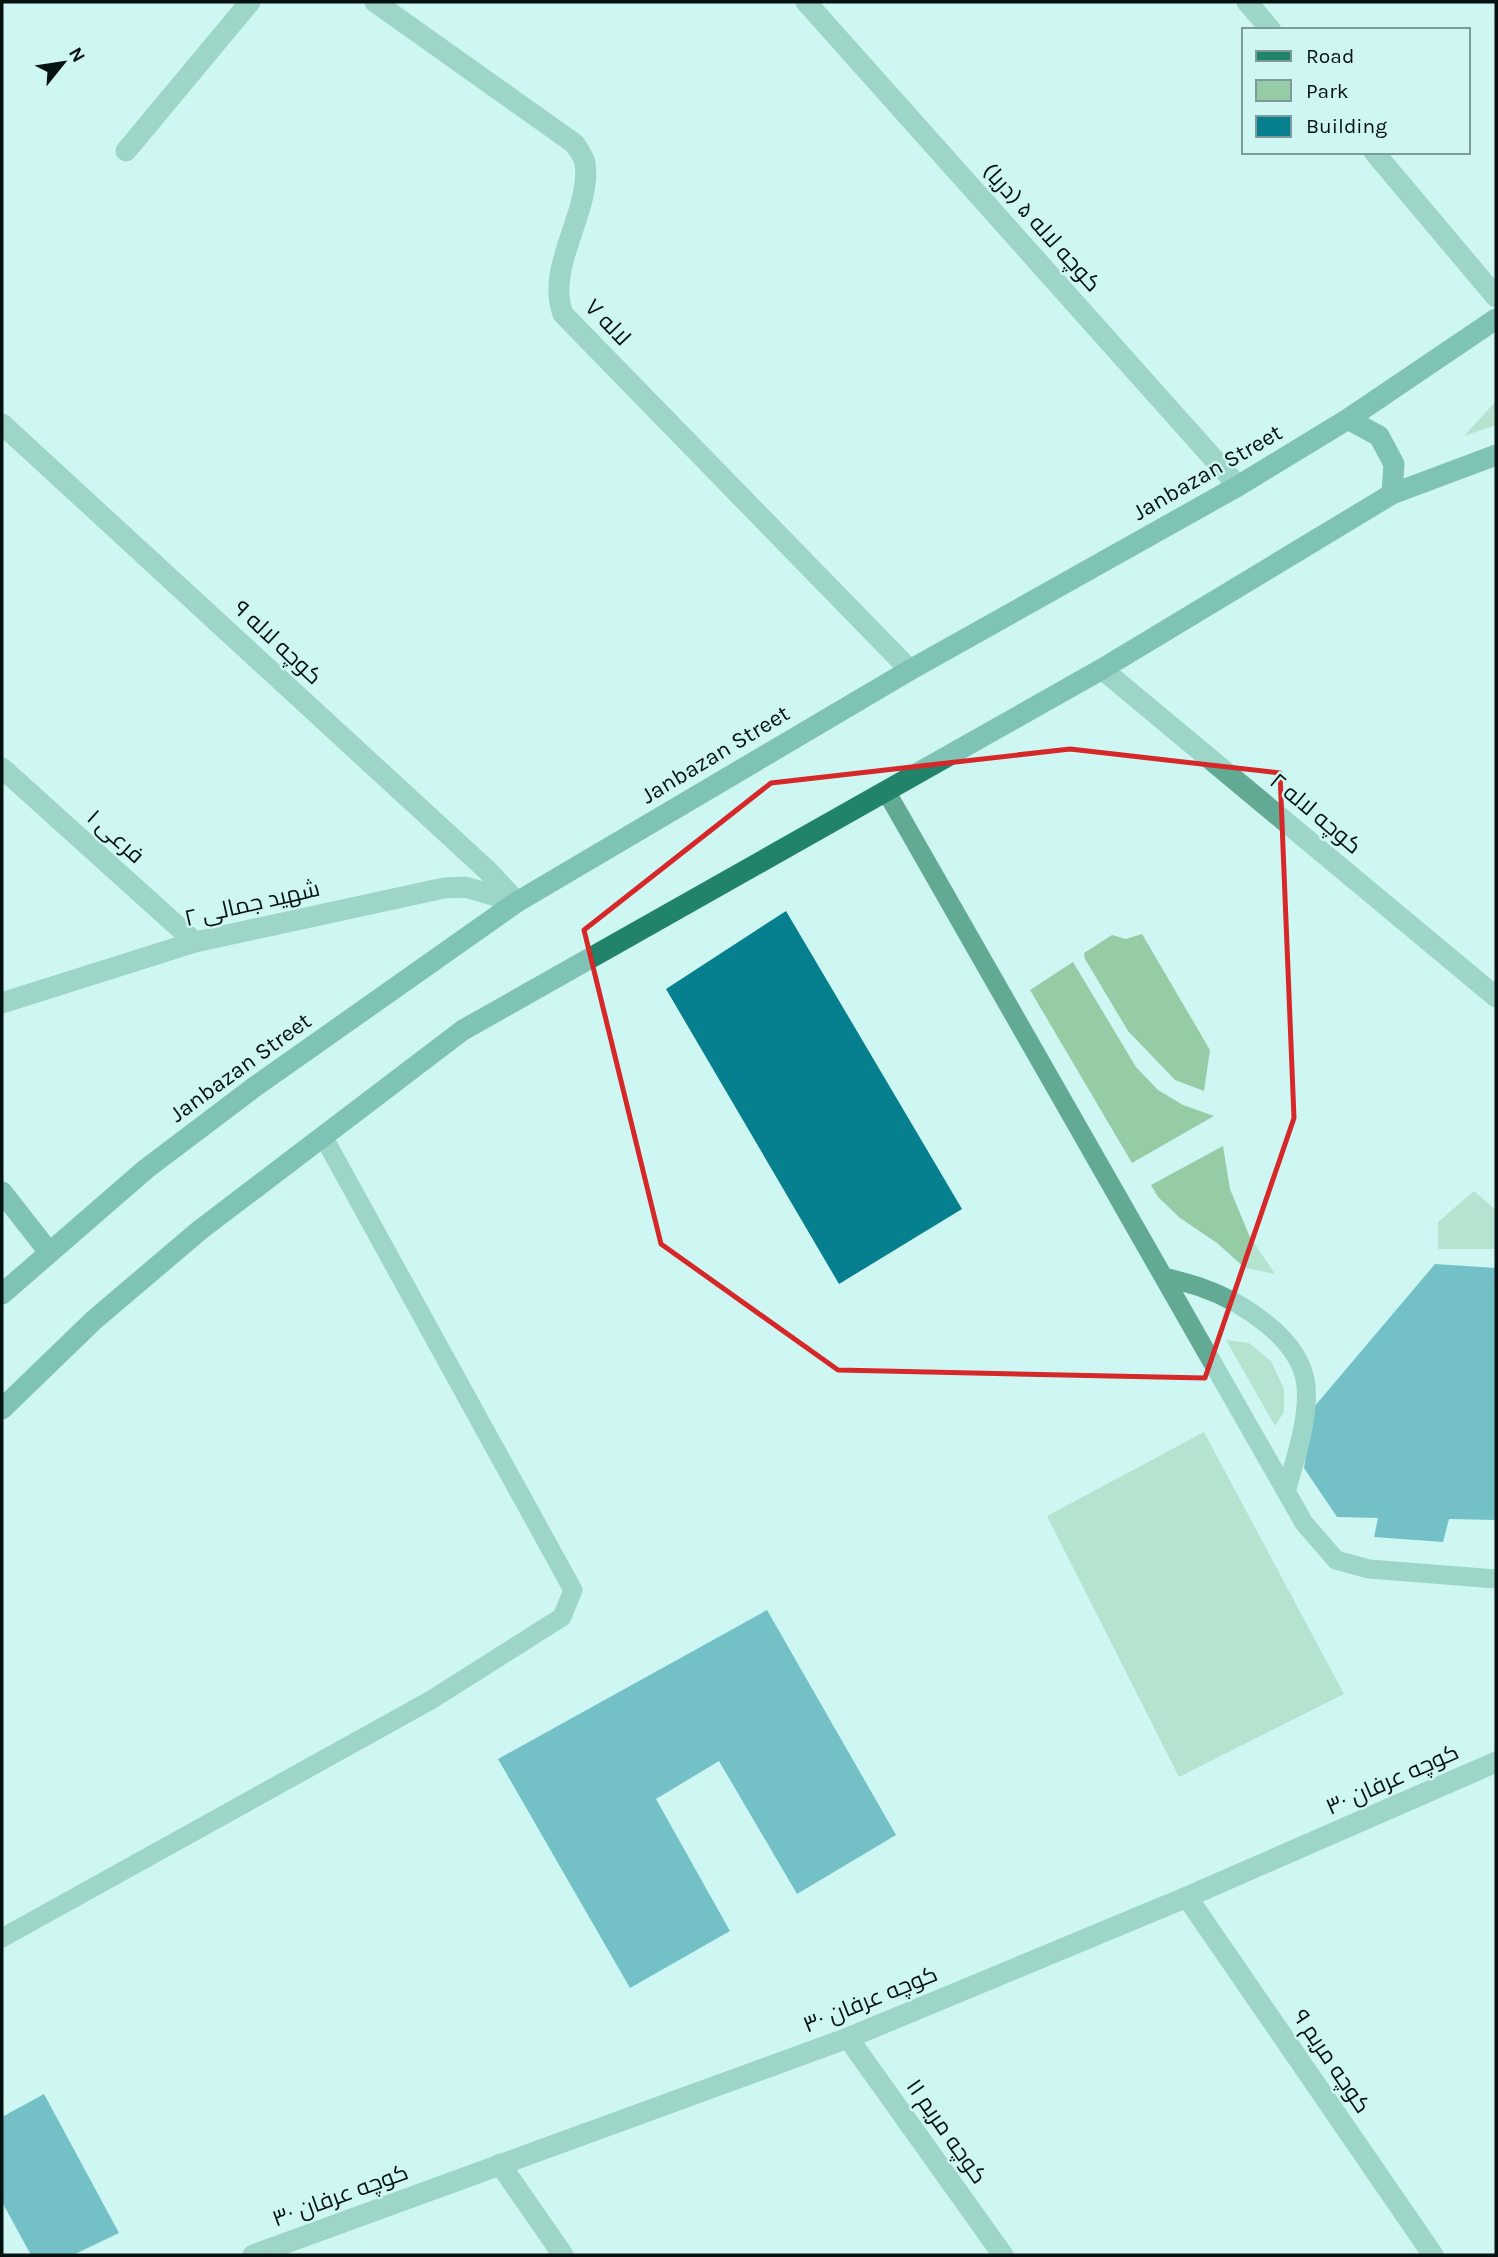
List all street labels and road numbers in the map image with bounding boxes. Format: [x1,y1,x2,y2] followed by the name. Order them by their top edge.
[976,158,1106,298] street label: کوچه لاله ۵ (دریا)
[579,293,636,351] street label: لاله ۷
[1128,419,1287,526] street label: Janbazan Street
[227,595,327,691] street label: کوچه لاله ۹
[636,699,795,809] street label: Janbazan Street
[1264,767,1367,860] street label: کوچه لاله ۲
[82,804,150,869] street label: فرعی ۱
[182,875,322,932] street label: شهید جمالی ۲
[164,1007,317,1128] street label: Janbazan Street
[1322,1738,1463,1822] street label: کوچه عرفان ۳۰
[799,1960,942,2040] street label: کوچه عرفان ۳۰
[1285,2004,1376,2120] street label: کوچه مریم ۹
[899,2074,993,2190] street label: کوچه مریم ۱۱
[269,2158,412,2233] street label: کوچه عرفان ۳۰

